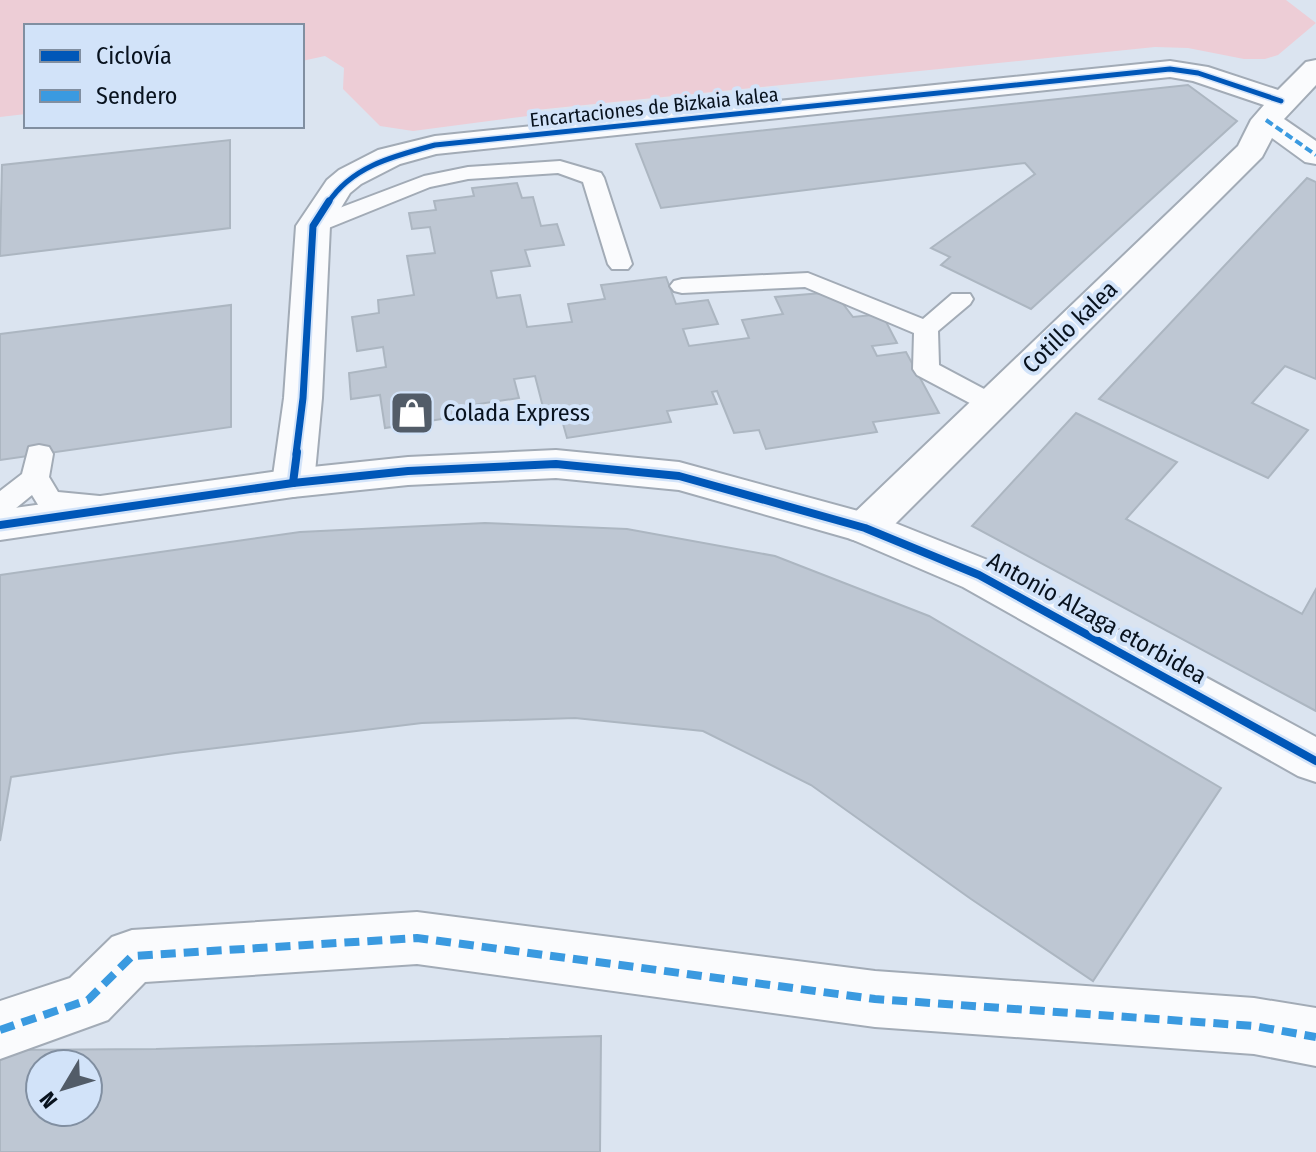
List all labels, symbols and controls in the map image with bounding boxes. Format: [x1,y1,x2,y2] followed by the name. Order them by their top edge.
[24,24,304,128] legend
[96,42,172,70] text: Ciclovía
[96,82,177,110] text: Sendero
[529,82,779,132] street label: Encartaciones de Bizkaia kalea
[1017,275,1123,379] street label: Cotillo kalea
[388,389,436,437] shop icon: Colada Express
[443,399,590,427] place label: Colada Express
[983,546,1211,690] street label: Antonio Alzaga etorbidea
[24,1048,104,1128] north arrow
[34,1086,63,1114] text: N

